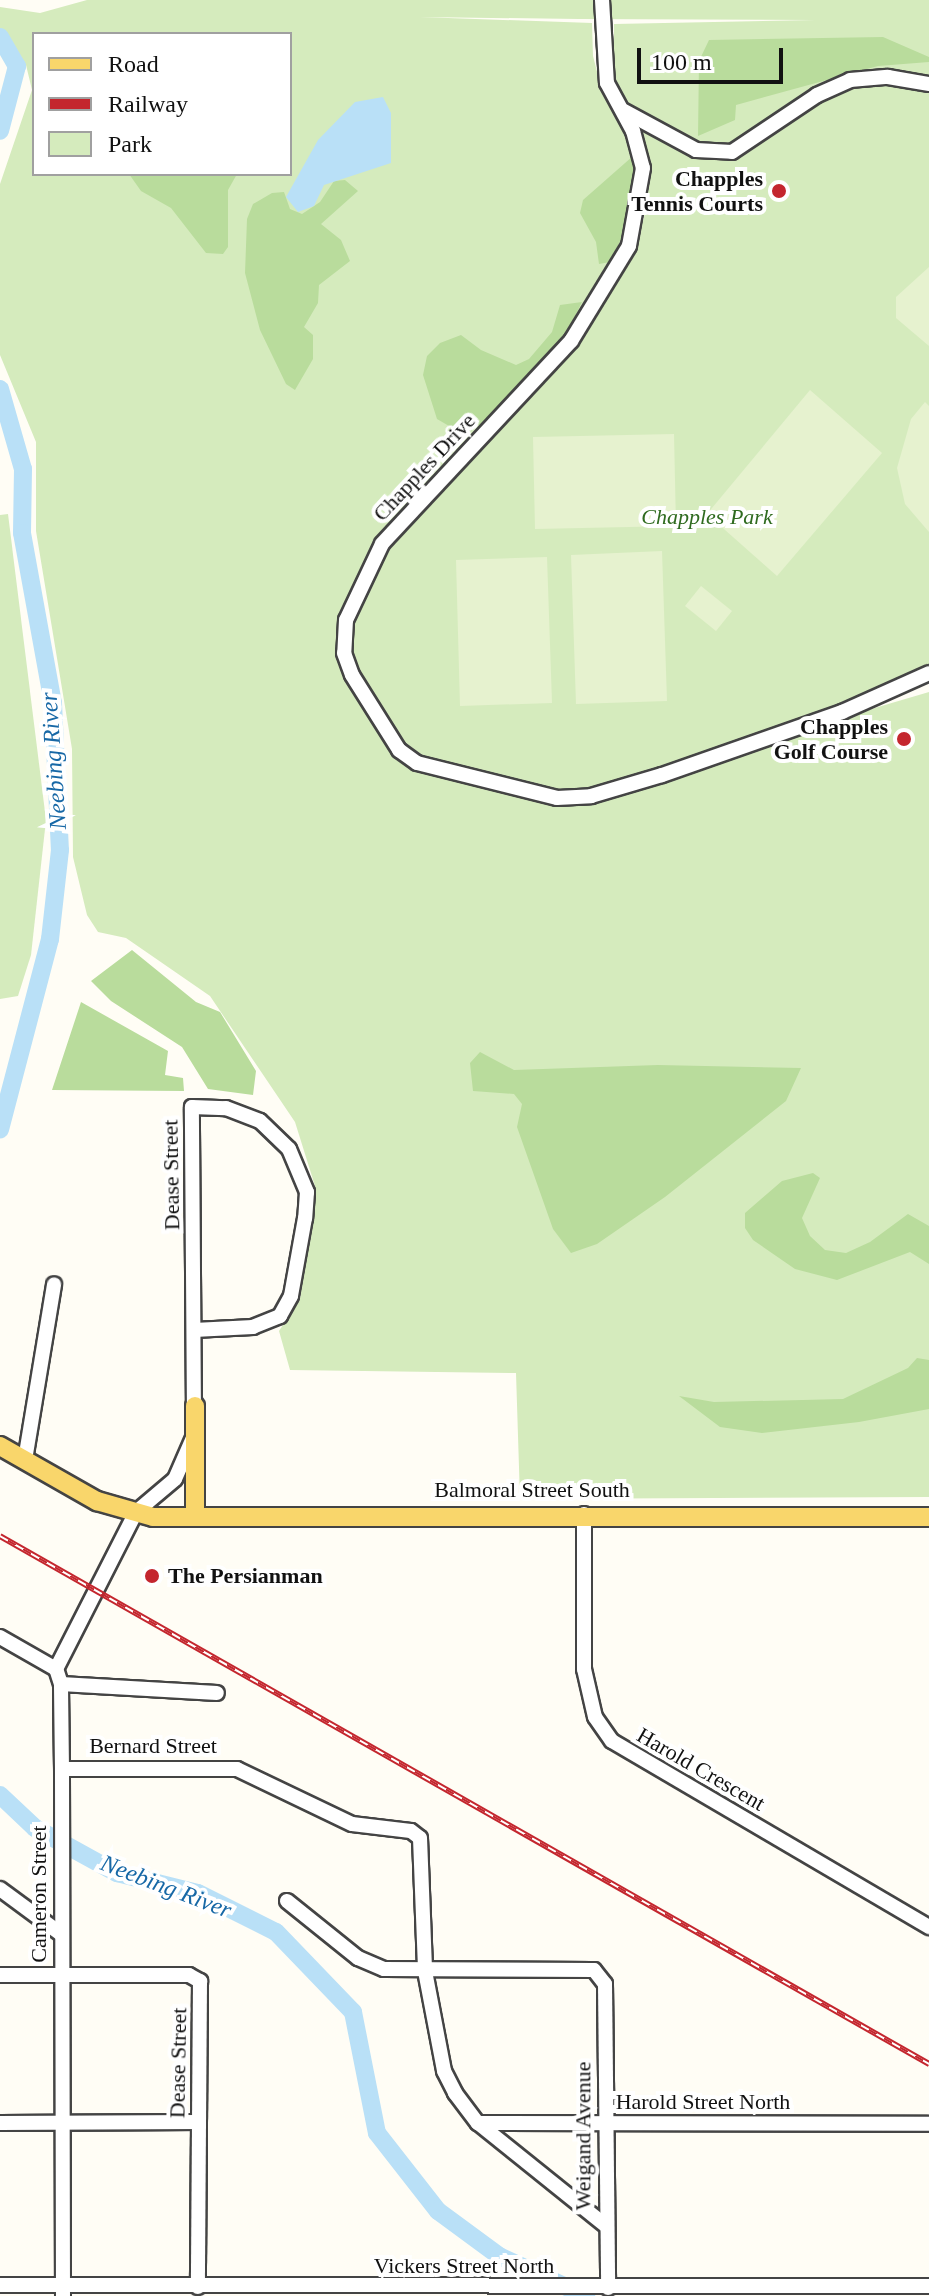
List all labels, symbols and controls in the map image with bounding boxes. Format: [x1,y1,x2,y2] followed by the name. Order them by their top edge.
[32,32,292,176] legend
[641,32,787,82] scale bar
[651,49,712,75] text: 100 m
[108,51,159,77] text: Road
[108,91,188,117] text: Railway
[108,131,152,157] text: Park
[631,165,763,216] place label: Chapples Tennis Courts
[770,182,788,200] marker: Chapples Tennis Courts
[367,408,481,526] street label: Chapples Drive
[641,504,773,530] park label: Chapples Park
[35,691,73,831] water label: Neebing River
[774,713,888,764] place label: Chapples Golf Course
[895,730,913,748] marker: Chapples Golf Course
[157,1119,185,1231] street label: Dease Street
[434,1477,630,1503] street label: Balmoral Street South
[168,1563,323,1589] place label: The Persianman
[143,1567,161,1585] marker: The Persianman
[632,1722,770,1816] street label: Harold Crescent
[89,1733,217,1759] street label: Bernard Street
[26,1825,52,1963] street label: Cameron Street
[96,1849,236,1925] water label: Neebing River
[164,2007,192,2119] street label: Dease Street
[570,2061,596,2211] street label: Weigand Avenue
[616,2089,790,2115] street label: Harold Street North
[374,2253,554,2279] street label: Vickers Street North

